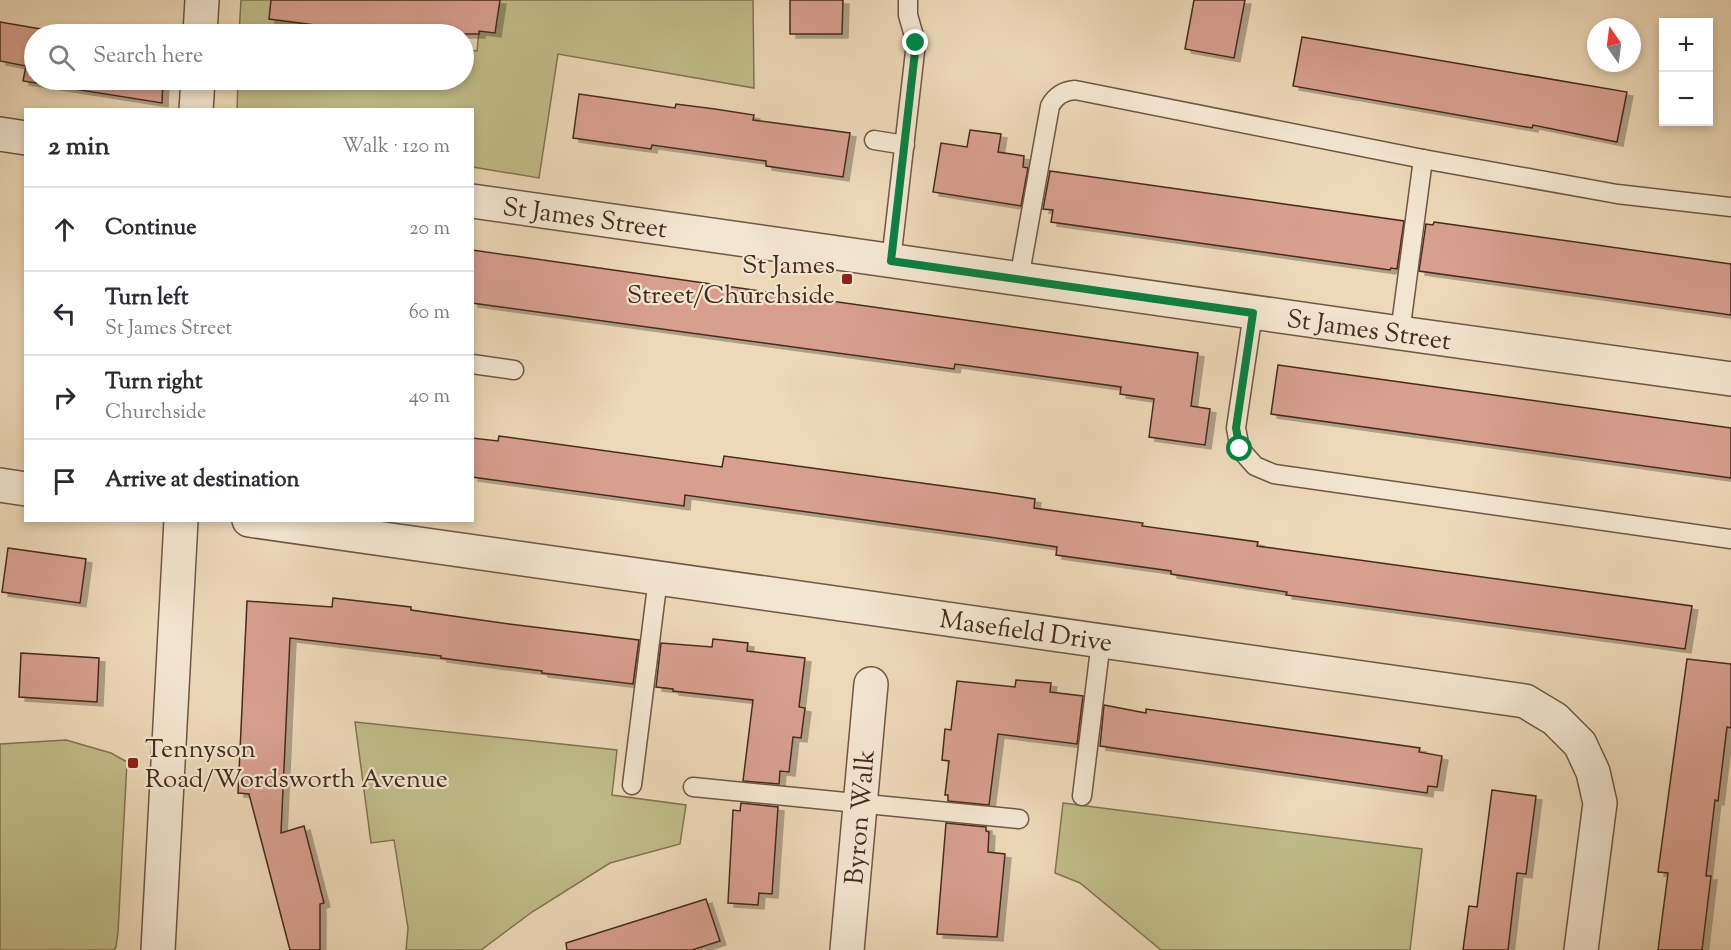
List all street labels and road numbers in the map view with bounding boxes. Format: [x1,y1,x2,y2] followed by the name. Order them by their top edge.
[500,190,669,249] street label: St James Street
[1284,302,1453,361] street label: St James Street
[937,602,1114,663] street label: Masefield Drive
[837,748,886,886] street label: Byron Walk

